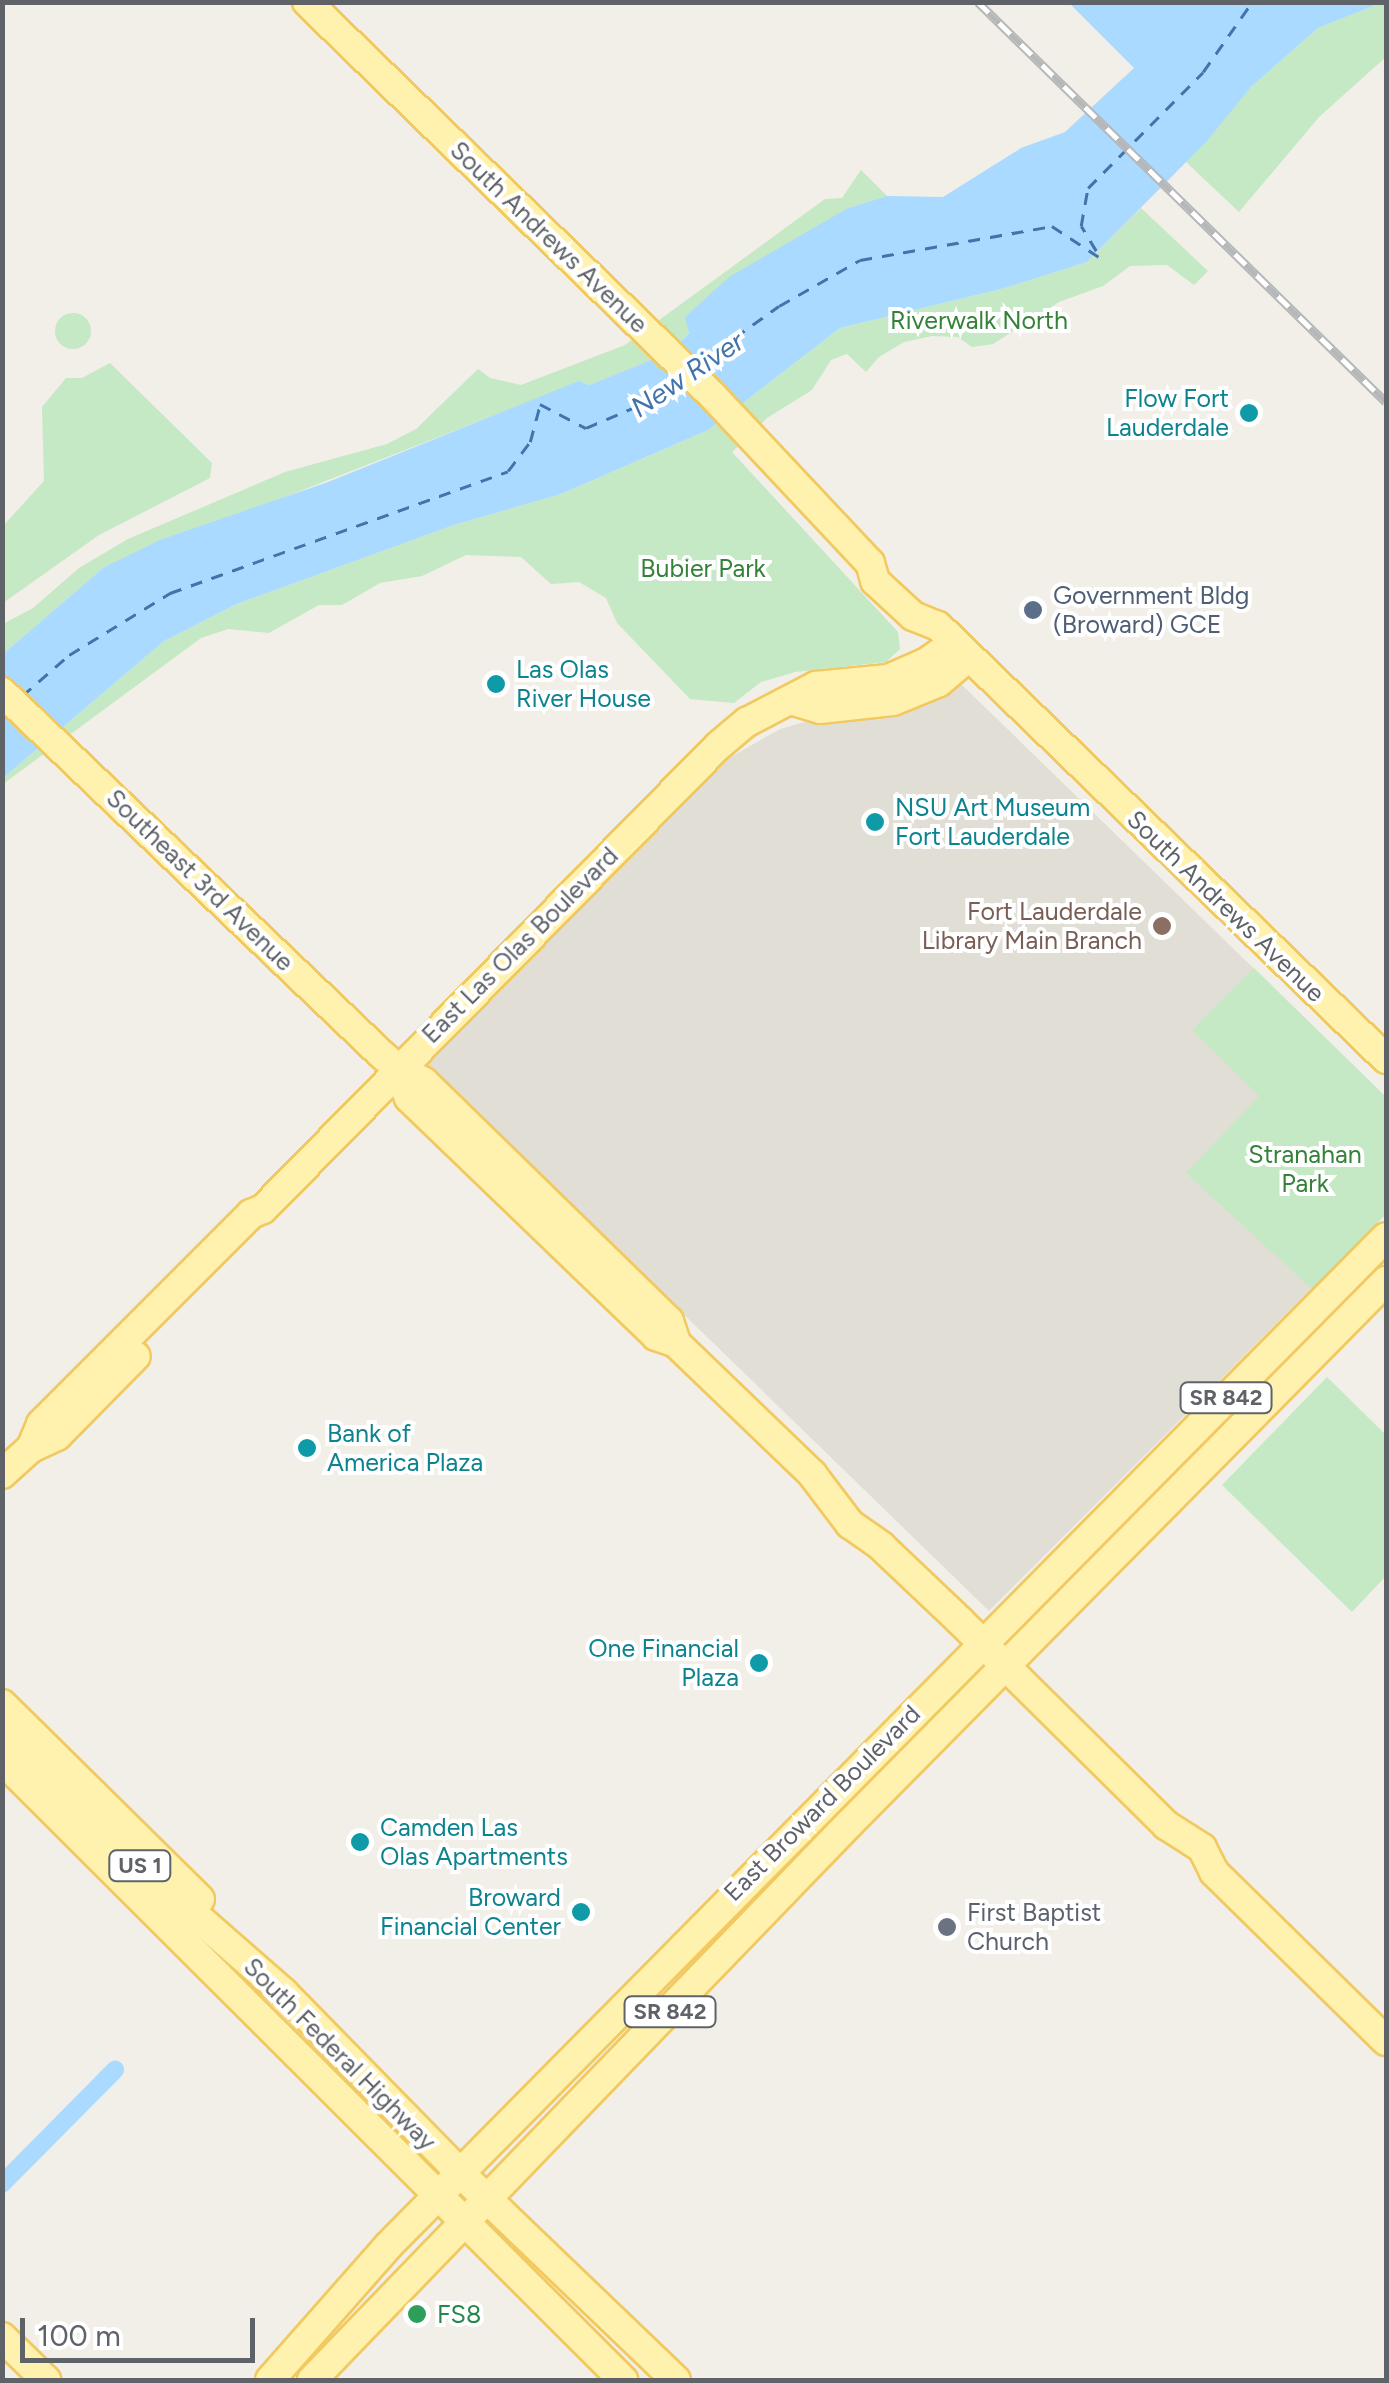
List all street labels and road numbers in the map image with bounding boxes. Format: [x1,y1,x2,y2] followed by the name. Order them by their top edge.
[444,135,654,339] street label: South Andrews Avenue
[100,783,300,977] street label: Southeast 3rd Avenue
[1121,804,1331,1008] street label: South Andrews Avenue
[416,841,624,1049] street label: East Las Olas Boulevard
[1178,1381,1274,1415] road number: SR 842
[718,1699,926,1907] street label: East Broward Boulevard
[108,1849,172,1883] road number: US 1
[238,1952,442,2156] street label: South Federal Highway
[622,1995,718,2029] road number: SR 842

